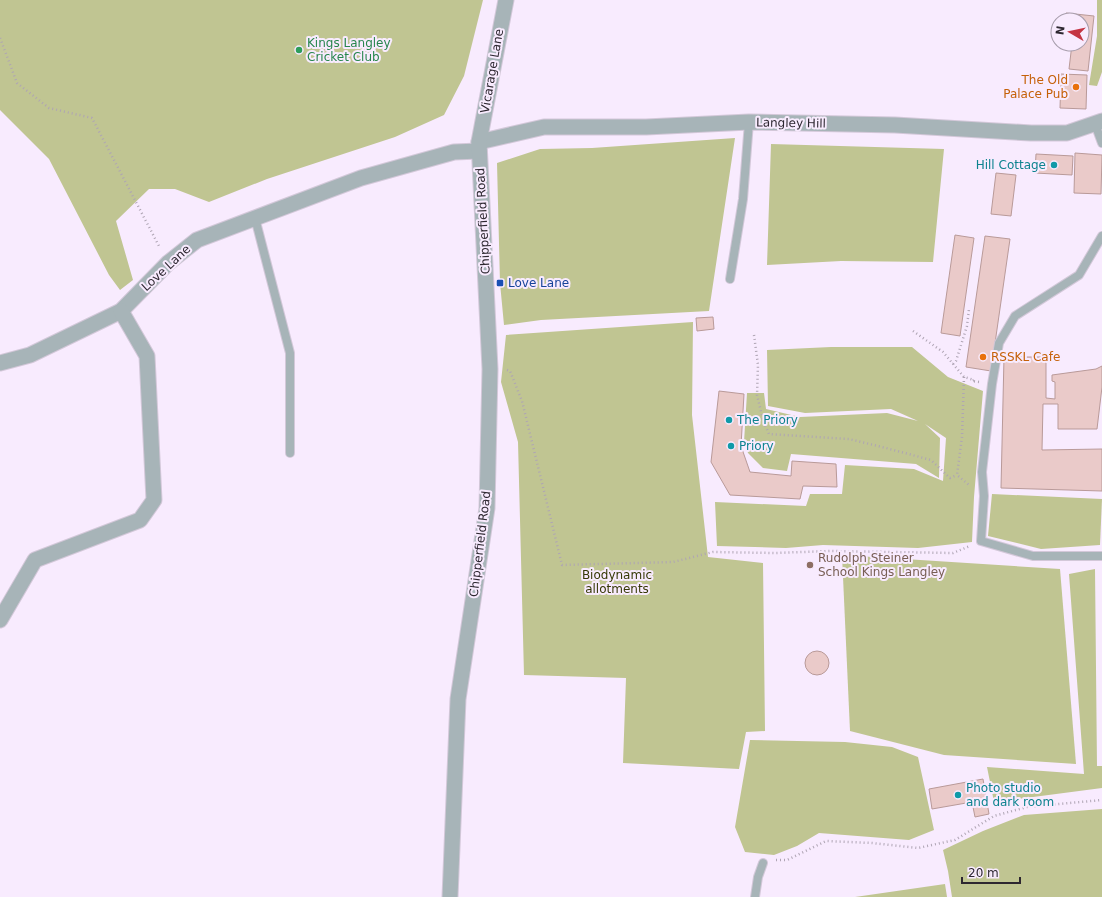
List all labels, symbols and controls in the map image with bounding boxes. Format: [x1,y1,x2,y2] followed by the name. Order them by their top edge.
[1050,12,1090,52] north arrow
[1053,25,1068,36] text: N
[478,28,506,114] street label: Vicarage Lane
[307,36,391,64] place label: Kings Langley Cricket Club
[294,45,304,55] marker: Kings Langley Cricket Club
[1003,73,1068,101] place label: The Old Palace Pub
[1071,82,1081,92] marker: The Old Palace Pub
[756,115,826,131] street label: Langley Hill
[976,158,1046,172] place label: Hill Cottage
[1049,160,1059,170] marker: Hill Cottage
[473,167,493,275] street label: Chipperfield Road
[139,242,193,294] street label: Love Lane
[508,276,569,290] place label: Love Lane
[495,278,505,288] marker: Love Lane
[991,350,1060,364] place label: RSSKL Cafe
[978,352,988,362] marker: RSSKL Cafe
[736,413,798,427] place label: The Priory
[724,415,734,425] marker: The Priory
[739,439,774,453] place label: Priory
[726,441,736,451] marker: Priory
[467,490,493,598] street label: Chipperfield Road
[818,551,945,579] place label: Rudolph Steiner School Kings Langley
[805,560,815,570] marker: Rudolph Steiner School Kings Langley
[582,568,652,596] park label: Biodynamic allotments
[966,781,1054,809] place label: Photo studio and dark room
[953,790,963,800] marker: Photo studio and dark room
[962,859,1020,885] scale bar
[968,866,999,880] text: 20 m

